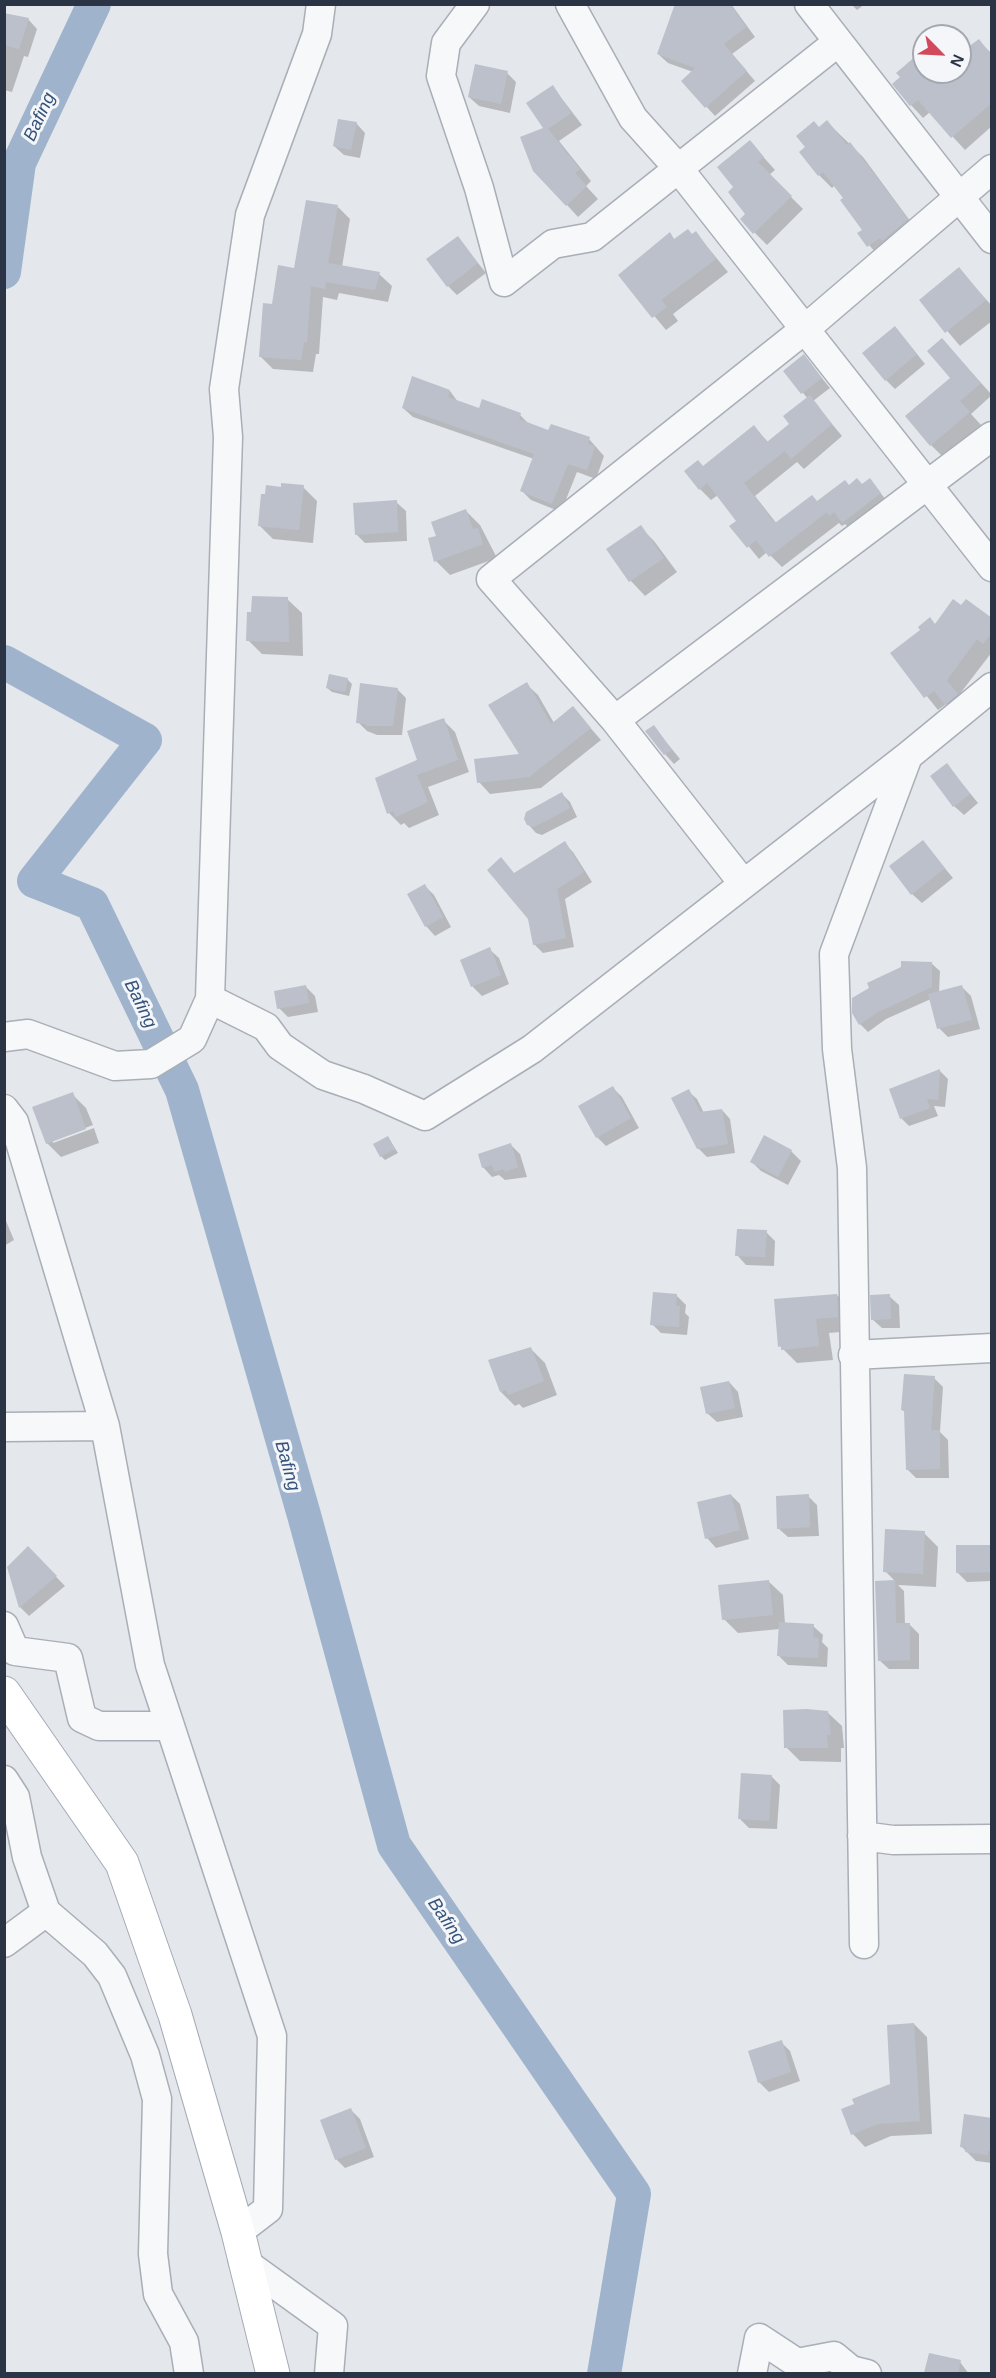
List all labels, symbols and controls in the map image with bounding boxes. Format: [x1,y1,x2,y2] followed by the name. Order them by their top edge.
[912,24,972,84] north arrow
[947,52,967,69] text: N
[19,89,61,145] water label: Bafing
[119,976,161,1032] water label: Bafing
[270,1438,304,1494] water label: Bafing
[423,1894,469,1948] water label: Bafing

